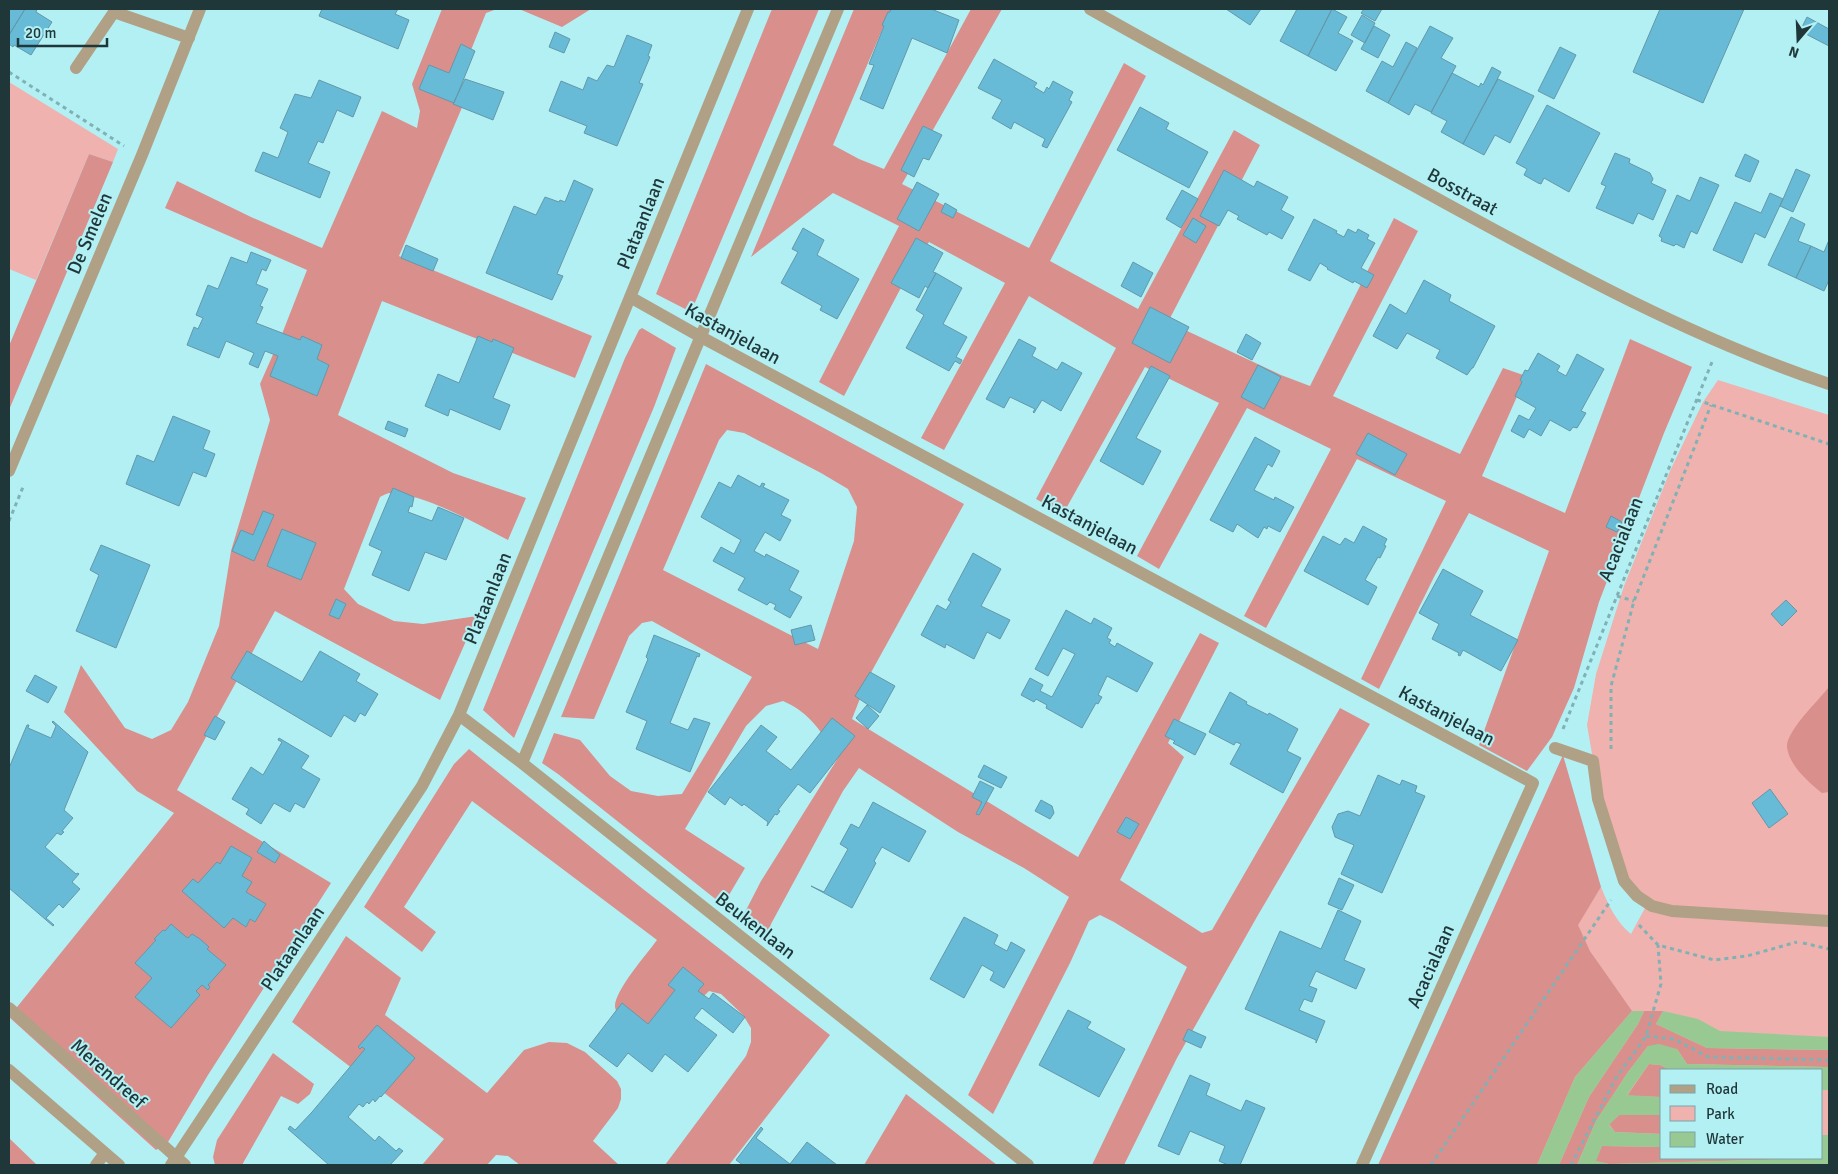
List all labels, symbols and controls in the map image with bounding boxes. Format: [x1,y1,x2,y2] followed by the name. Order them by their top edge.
[18,15,106,47] scale bar
[1773,15,1823,65] north arrow
[25,24,56,42] text: 20 m
[1787,42,1801,61] text: N
[1423,163,1502,221] street label: Bosstraat
[612,174,670,273] street label: Plataanlaan
[62,189,118,278] street label: De Smelen
[680,298,785,370] street label: Kastanjelaan
[1037,489,1142,560] street label: Kastanjelaan
[1593,494,1649,585] street label: Acacialaan
[459,549,517,648] street label: Plataanlaan
[1394,680,1499,751] street label: Kastanjelaan
[710,887,800,965] street label: Beukenlaan
[256,901,330,996] street label: Plataanlaan
[1402,921,1460,1012] street label: Acacialaan
[66,1034,152,1115] street label: Merendreef
[1660,1069,1823,1159] legend
[1706,1080,1738,1098] text: Road
[1706,1105,1735,1123] text: Park
[1706,1130,1744,1148] text: Water

